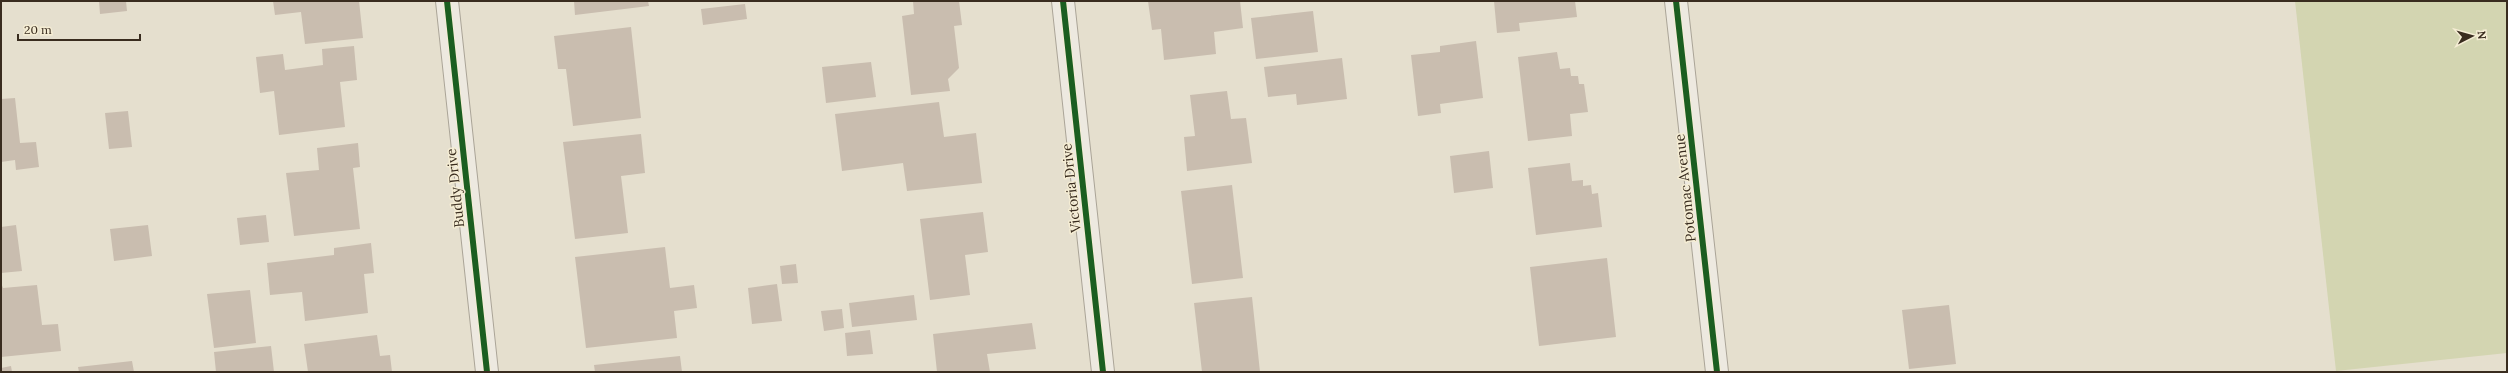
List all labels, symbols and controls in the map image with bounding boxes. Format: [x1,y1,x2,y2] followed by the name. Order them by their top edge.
[18,16,140,42] scale bar
[2452,16,2492,56] north arrow
[24,22,52,37] text: 20 m
[2475,30,2489,40] text: N
[1670,133,1700,243] street label: Potomac Avenue
[1057,142,1085,235] street label: Victoria Drive
[442,147,468,229] street label: Buddy Drive

